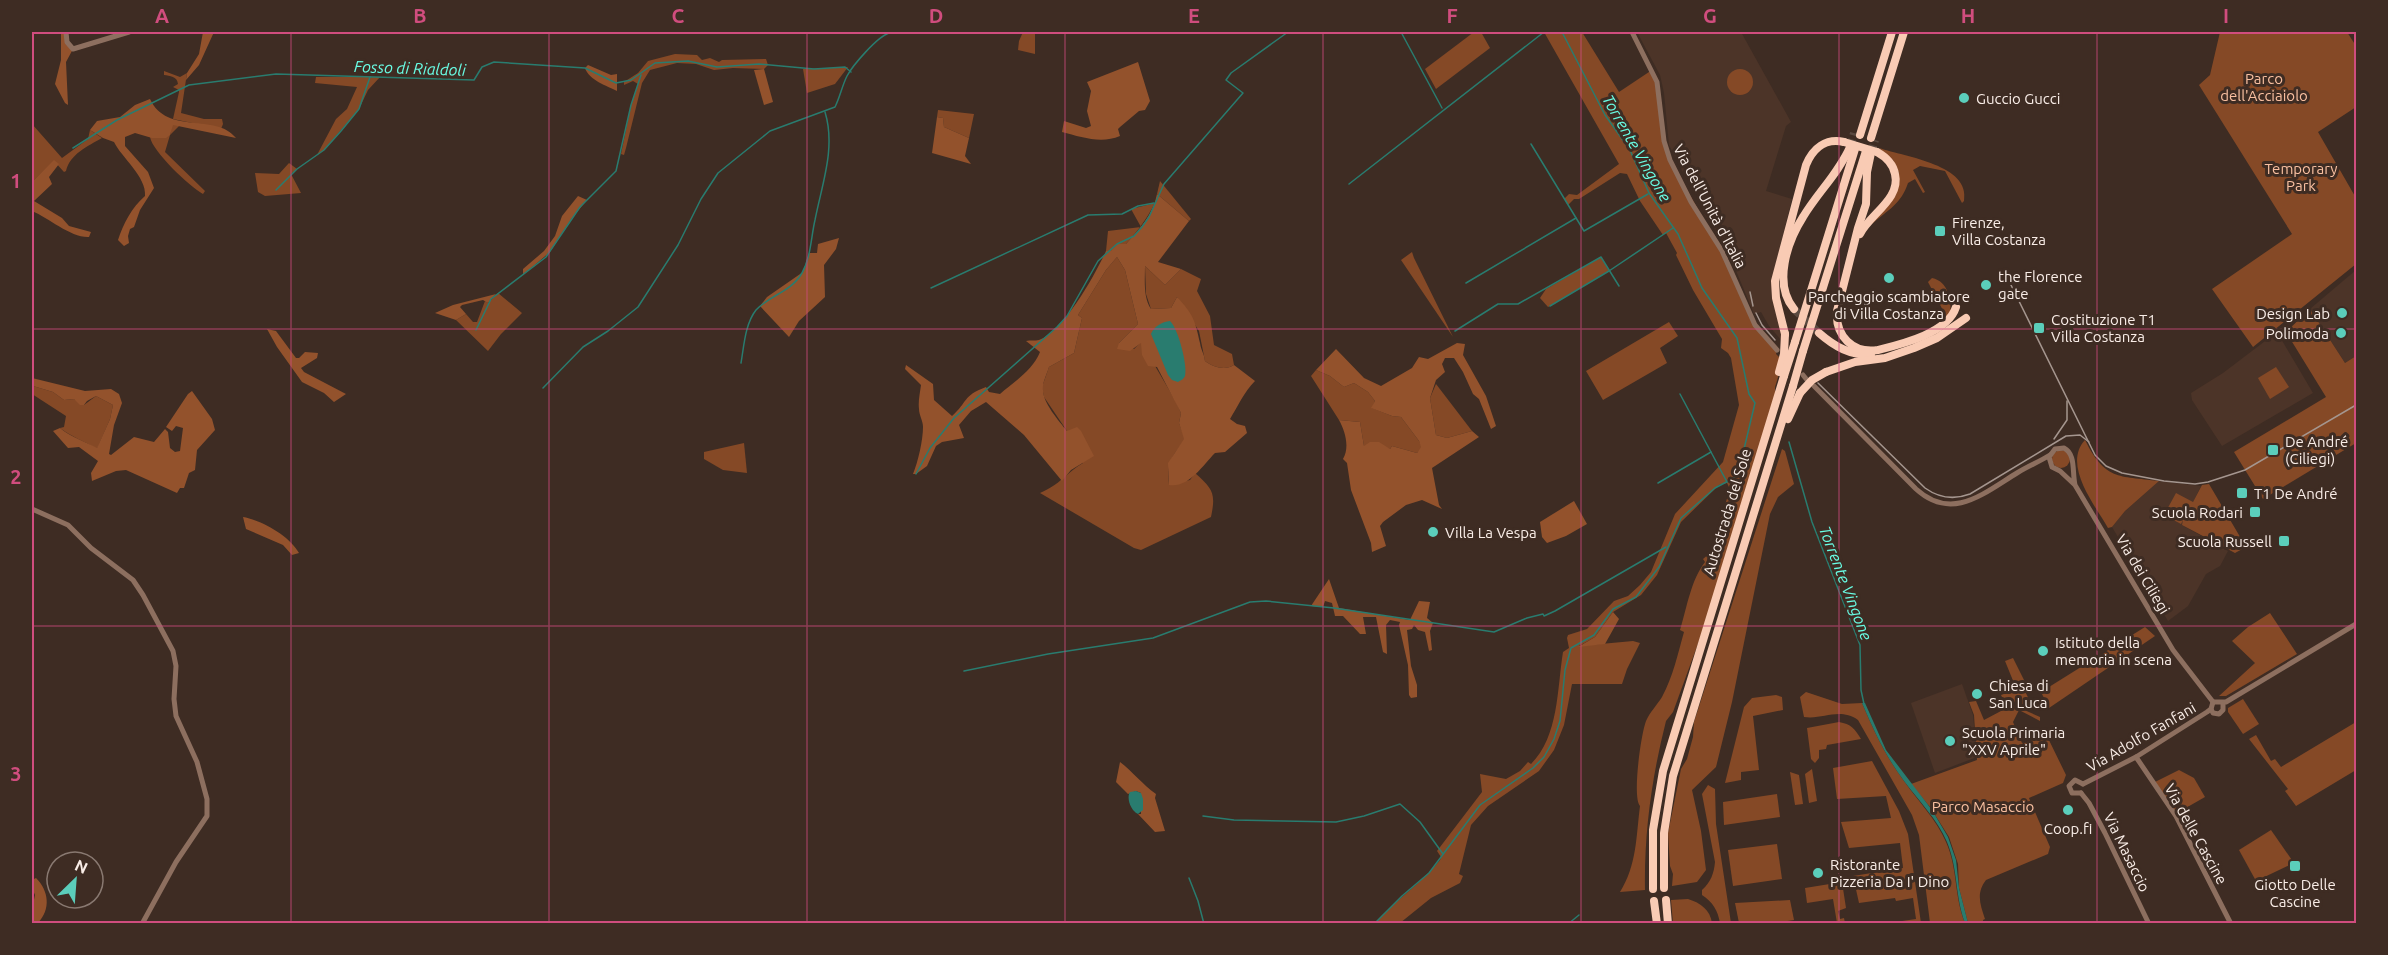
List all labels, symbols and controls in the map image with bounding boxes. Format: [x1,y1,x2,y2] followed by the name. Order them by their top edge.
[155,4,169,27] text: A
[413,4,427,27] text: B
[672,4,685,27] text: C
[929,4,943,27] text: D
[1188,4,1200,27] text: E
[1446,4,1458,27] text: F
[1703,4,1717,27] text: G
[1961,4,1975,27] text: H
[2223,4,2229,27] text: I
[354,57,467,79] water label: Fosso di Rialdoli
[2220,70,2308,104] park label: Parco dell'Acciaiolo
[1976,90,2060,107] place label: Guccio Gucci
[1599,91,1675,205] water label: Torrente Vingone
[1957,91,1971,105] marker: Guccio Gucci
[1670,141,1750,271] street label: Via dell'Unità d'Italia
[2264,160,2338,194] park label: Temporary Park
[10,169,22,192] text: 1
[1952,214,2046,248] place label: Firenze, Villa Costanza
[1933,224,1947,238] marker: Firenze, Villa Costanza
[1998,268,2083,302] place label: the Florence gate
[1882,271,1896,285] marker: Parcheggio scambiatore di Villa Costanza
[1979,278,1993,292] marker: the Florence gate
[1808,288,1970,322] place label: Parcheggio scambiatore di Villa Costanza
[2256,305,2330,322] place label: Design Lab
[2335,306,2349,320] marker: Design Lab
[2051,311,2156,345] place label: Costituzione T1 Villa Costanza
[2032,321,2046,335] marker: Costituzione T1 Villa Costanza
[2266,325,2329,342] place label: Polimoda
[2334,326,2348,340] marker: Polimoda
[2285,433,2348,467] place label: De André (Ciliegi)
[2266,443,2280,457] marker: De André (Ciliegi)
[1700,446,1754,578] street label: Autostrada del Sole
[10,465,22,488] text: 2
[2254,485,2338,502] place label: T1 De André
[2235,486,2249,500] marker: T1 De André
[2152,504,2243,521] place label: Scuola Rodari
[2248,505,2262,519] marker: Scuola Rodari
[1816,523,1876,643] water label: Torrente Vingone
[1445,524,1537,541] place label: Villa La Vespa
[1426,525,1440,539] marker: Villa La Vespa
[2113,531,2173,617] street label: Via dei Ciliegi
[2178,533,2272,550] place label: Scuola Russell
[2277,534,2291,548] marker: Scuola Russell
[2055,634,2172,668] place label: Istituto della memoria in scena
[2036,644,2050,658] marker: Istituto della memoria in scena
[1989,677,2049,711] place label: Chiesa di San Luca
[1970,687,1984,701] marker: Chiesa di San Luca
[2083,699,2199,775] street label: Via Adolfo Fanfani
[1962,724,2065,758] place label: Scuola Primaria "XXV Aprile"
[1943,734,1957,748] marker: Scuola Primaria "XXV Aprile"
[10,762,22,785] text: 3
[2161,781,2231,887] street label: Via delle Cascine
[1932,798,2034,815] park label: Parco Masaccio
[2061,803,2075,817] marker: Coop.fi
[2100,810,2154,894] street label: Via Masaccio
[2044,820,2092,837] place label: Coop.fi
[45,850,105,910] north arrow
[72,856,91,877] text: N
[1830,856,1949,890] place label: Ristorante Pizzeria Da I' Dino
[2288,859,2302,873] marker: Giotto Delle Cascine
[1811,866,1825,880] marker: Ristorante Pizzeria Da I' Dino
[2254,876,2336,910] place label: Giotto Delle Cascine

